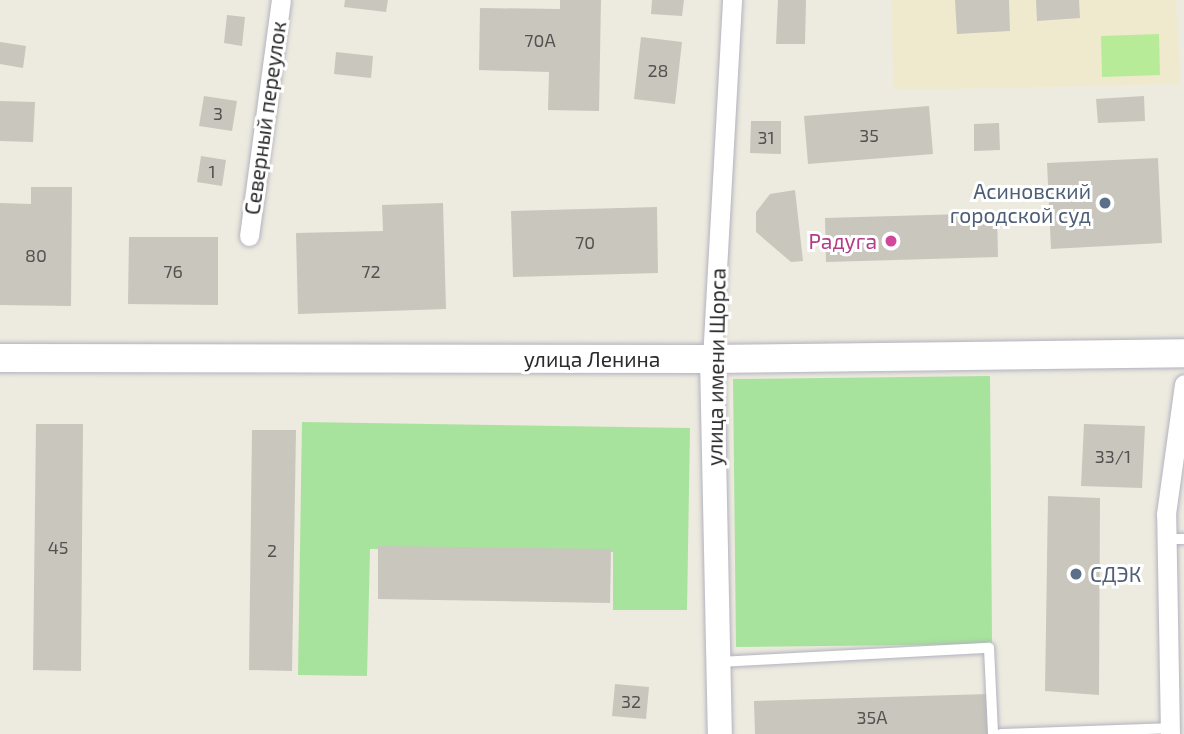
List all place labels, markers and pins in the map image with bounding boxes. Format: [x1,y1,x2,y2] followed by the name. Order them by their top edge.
[950,178,1091,228] place label: Асиновский городской суд
[1097,195,1113,211] marker: Асиновский городской суд
[808,228,877,254] place label: Радуга
[883,233,899,249] marker: Радуга
[1090,561,1141,587] place label: СДЭК
[1068,566,1084,582] marker: СДЭК

